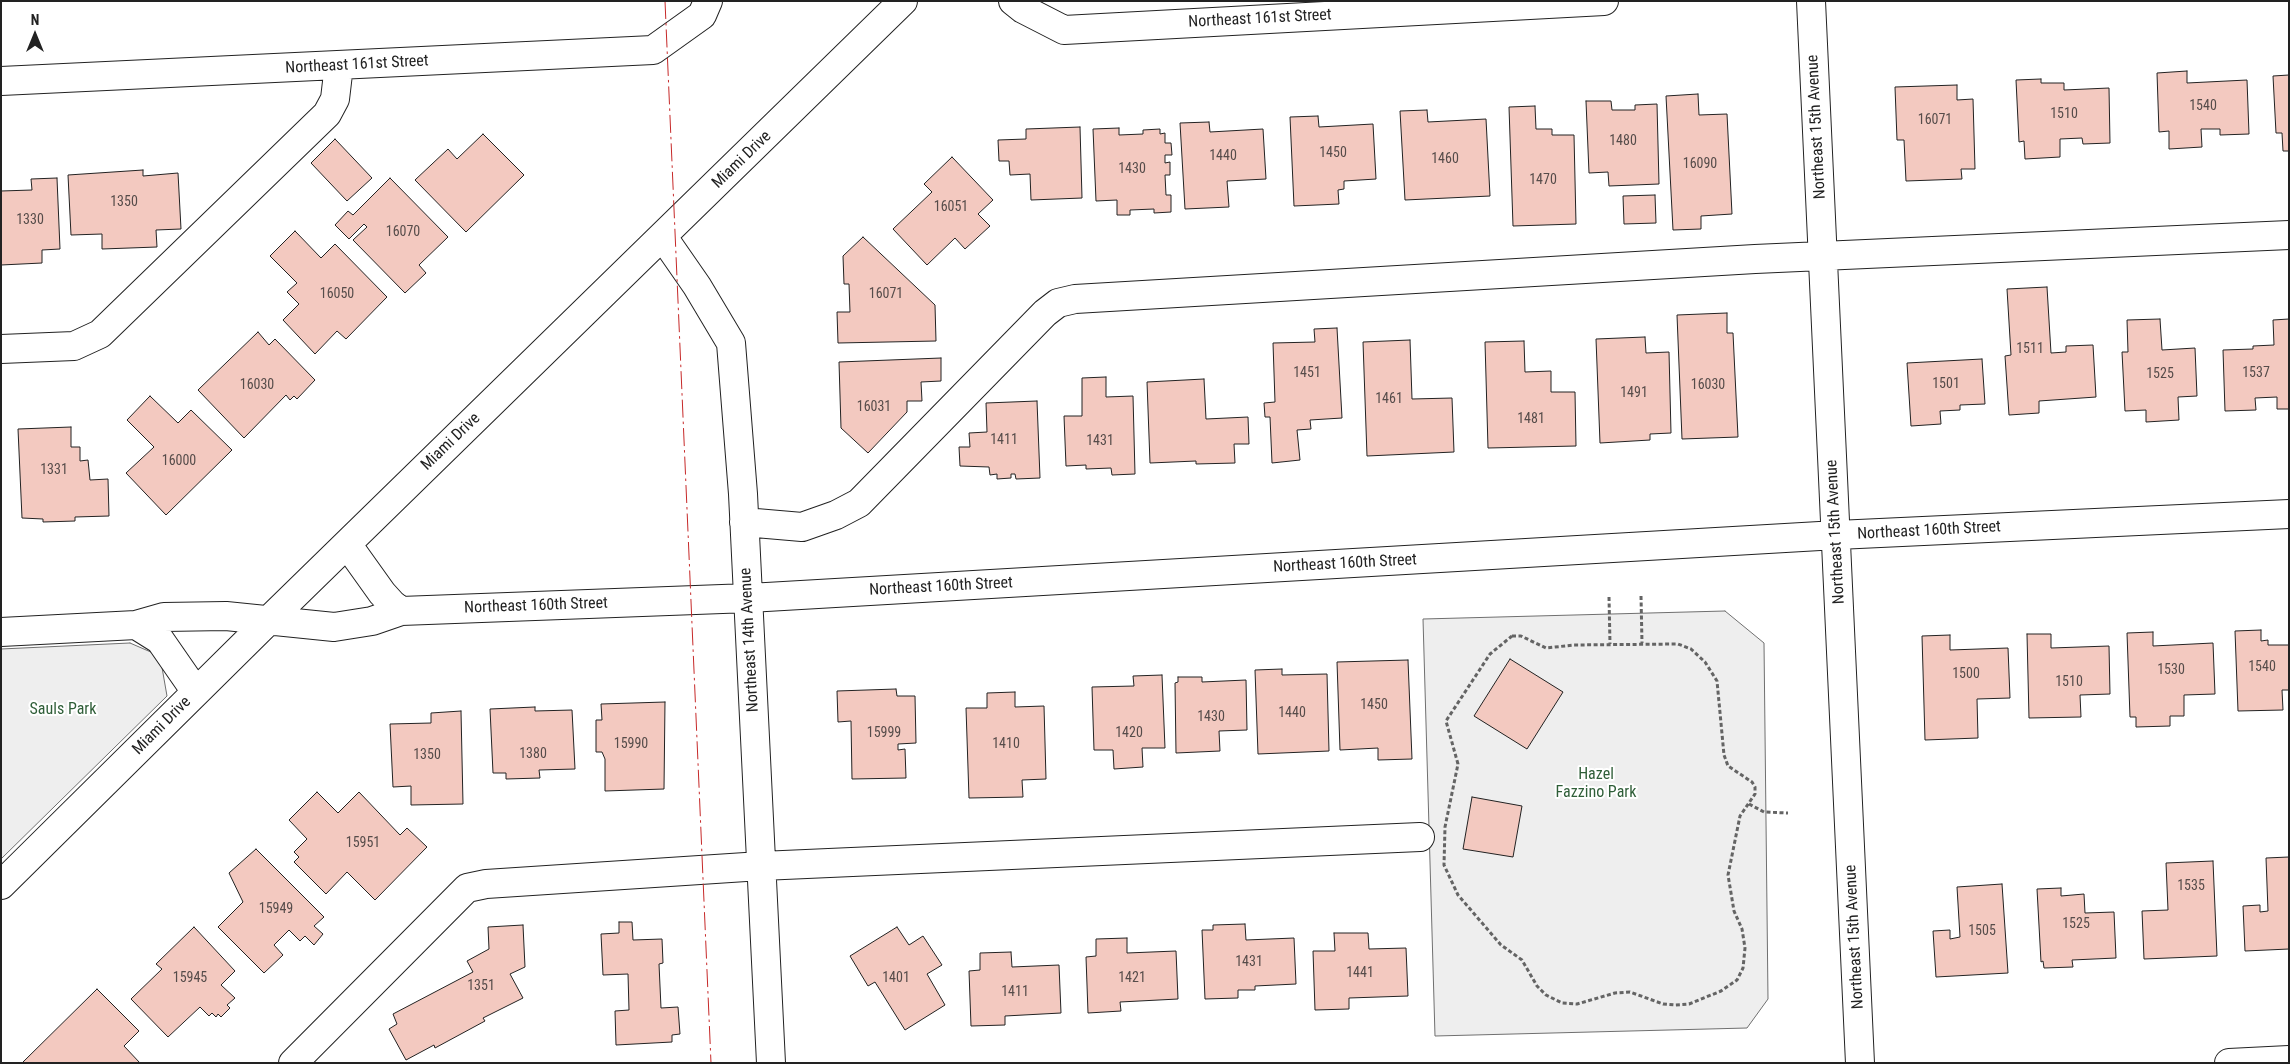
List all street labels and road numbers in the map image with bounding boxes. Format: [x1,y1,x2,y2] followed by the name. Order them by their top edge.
[1188,6,1332,32] street label: Northeast 161st Street
[285,52,429,78] street label: Northeast 161st Street
[1804,54,1830,200] street label: Northeast 15th Avenue
[708,127,776,193] street label: Miami Drive
[417,409,485,475] street label: Miami Drive
[1823,459,1849,605] street label: Northeast 15th Avenue
[1857,518,2001,544] street label: Northeast 160th Street
[1273,551,1417,577] street label: Northeast 160th Street
[737,567,763,713] street label: Northeast 14th Avenue
[869,574,1013,600] street label: Northeast 160th Street
[464,594,608,618] street label: Northeast 160th Street
[129,693,195,759] street label: Miami Drive
[1842,864,1868,1010] street label: Northeast 15th Avenue

